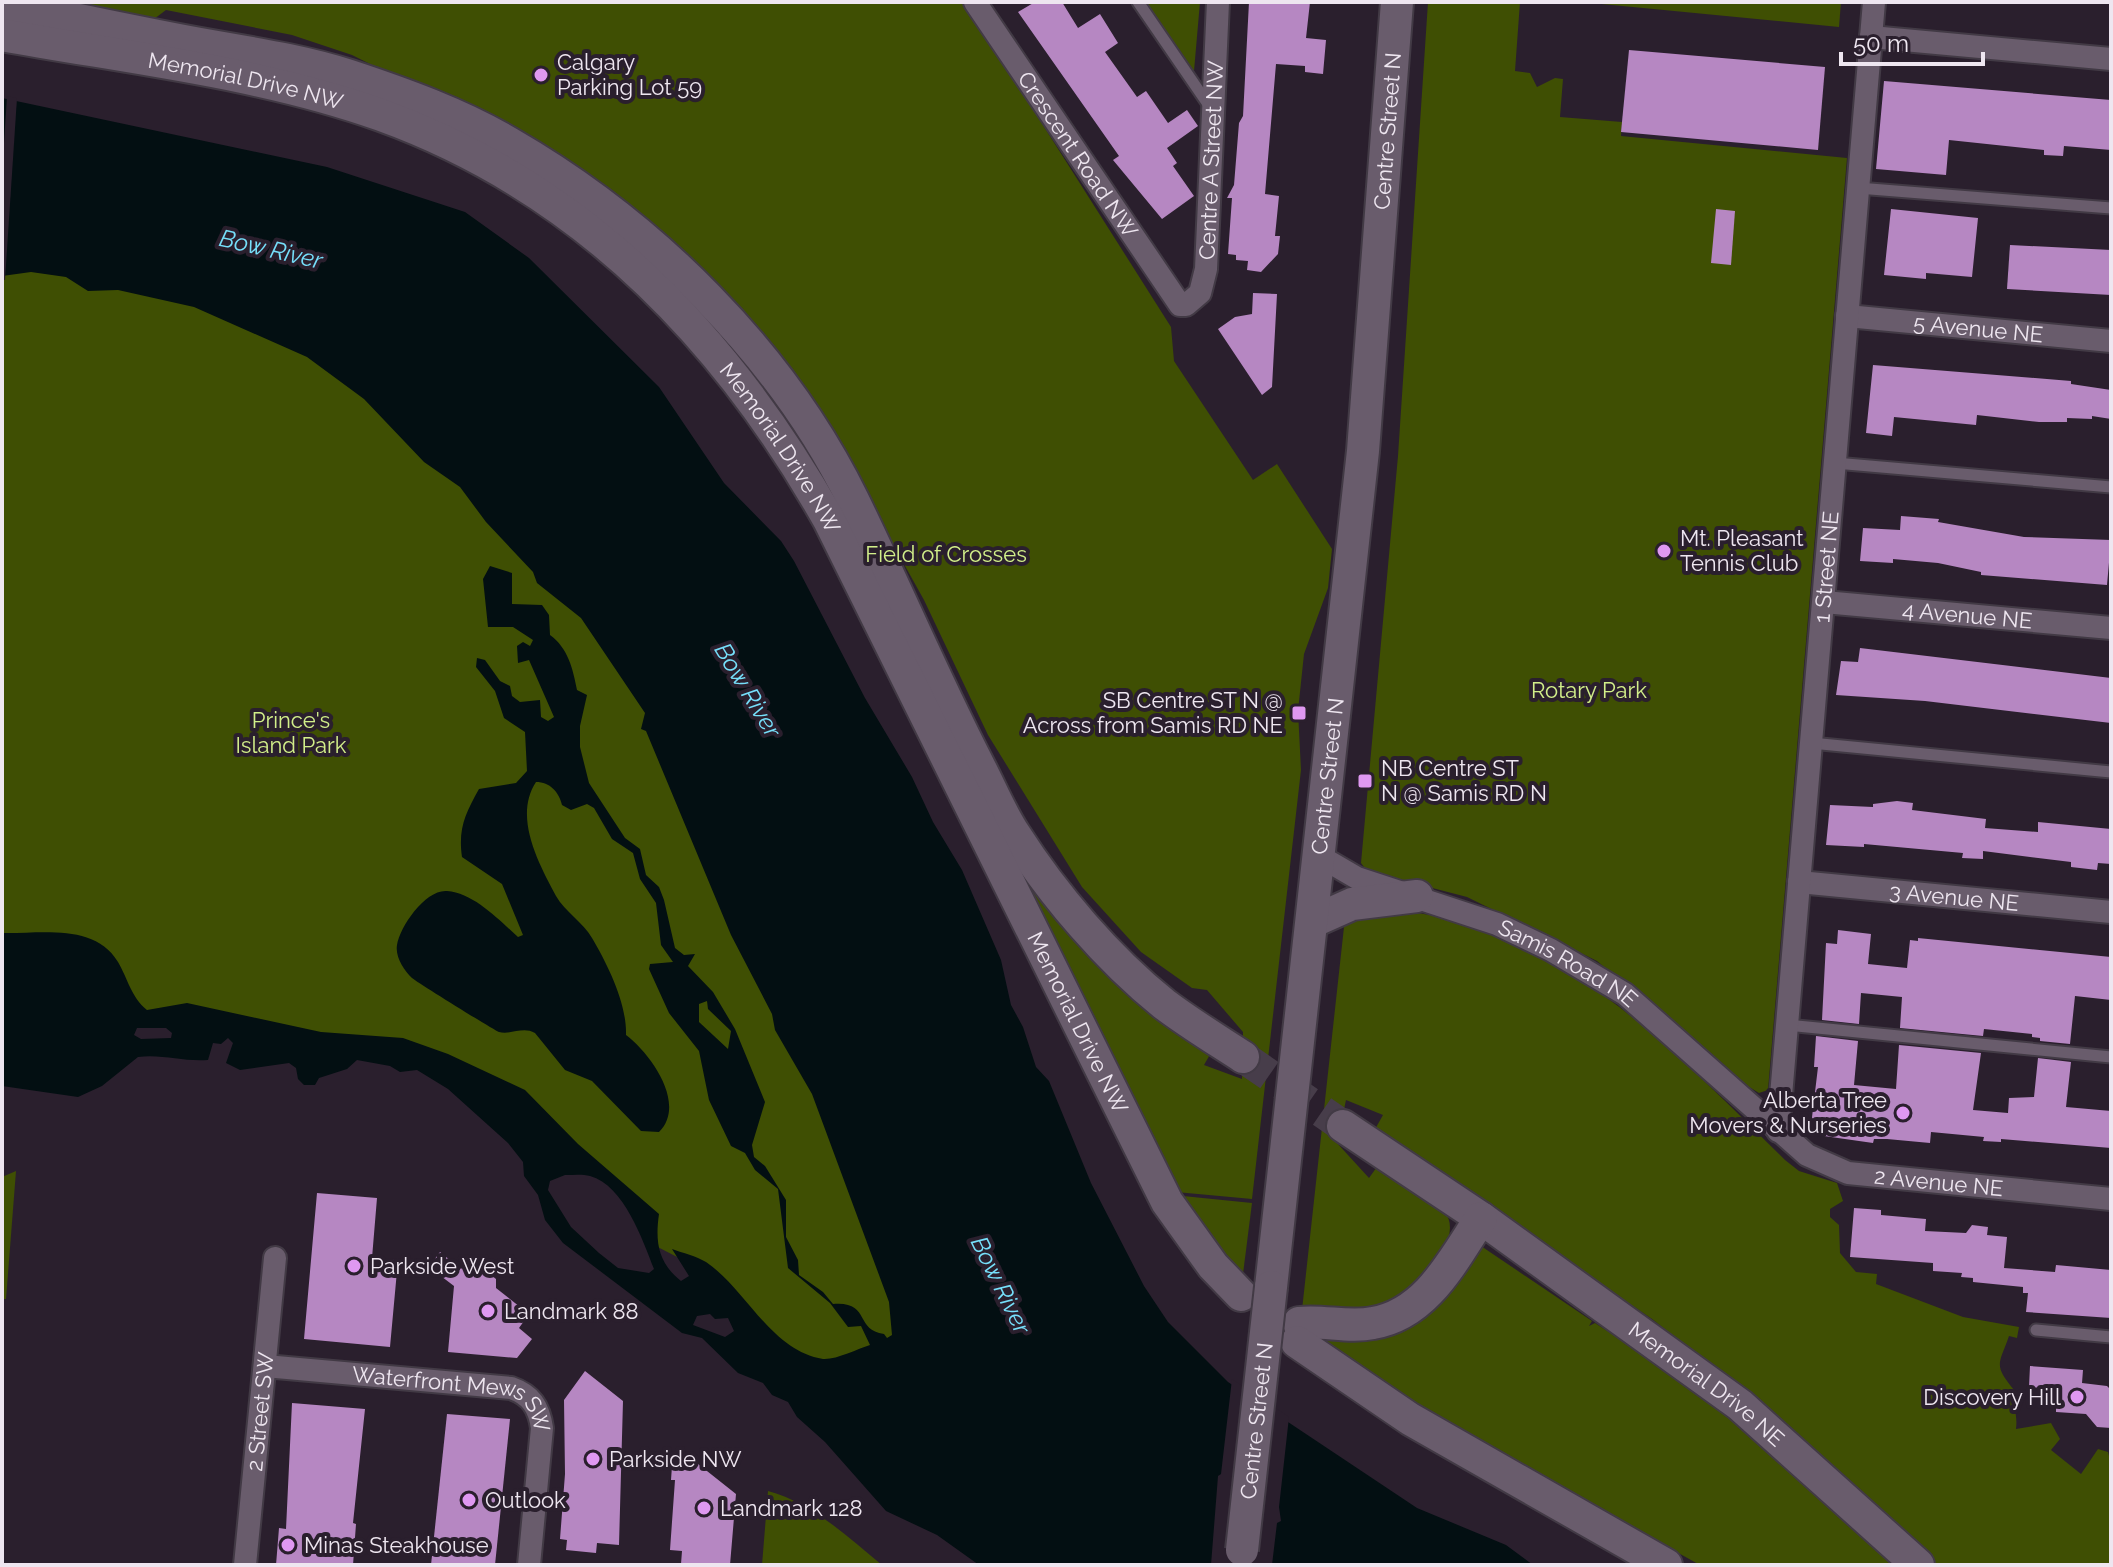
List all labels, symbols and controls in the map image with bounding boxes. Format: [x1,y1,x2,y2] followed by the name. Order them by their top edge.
[1841,16,1983,66] scale bar
[1853,29,1909,58] text: 50 m
[146,47,346,115] street label: Memorial Drive NW
[557,49,702,100] place label: Calgary Parking Lot 59
[1368,51,1406,211] street label: Centre Street N
[1193,60,1228,261] street label: Centre A Street NW
[532,66,550,84] marker: Calgary Parking Lot 59
[1013,66,1144,242] street label: Crescent Road NW
[217,223,326,275] water label: Bow River
[1912,309,2044,348] street label: 5 Avenue NE
[715,357,846,537] street label: Memorial Drive NW
[1808,510,1844,624] street label: 1 Street NE
[1680,525,1804,576] place label: Mt. Pleasant Tennis Club
[865,541,1027,567] park label: Field of Crosses
[1655,542,1673,560] marker: Mt. Pleasant Tennis Club
[1901,596,2033,634] street label: 4 Avenue NE
[709,638,788,743] water label: Bow River
[1531,677,1647,703] park label: Rotary Park
[1023,687,1283,738] place label: SB Centre ST N @ Across from Samis RD NE
[1306,696,1349,856] street label: Centre Street N
[1290,704,1308,722] marker: SB Centre ST N @ Across from Samis RD NE
[236,707,347,758] park label: Prince's Island Park
[1381,755,1547,806] place label: NB Centre ST N @ Samis RD N
[1356,772,1374,790] marker: NB Centre ST N @ Samis RD N
[1888,878,2020,916] street label: 3 Avenue NE
[1494,914,1643,1012] street label: Samis Road NE
[1022,928,1134,1117] street label: Memorial Drive NW
[1689,1087,1887,1138] place label: Alberta Tree Movers & Nurseries
[1894,1104,1912,1122] marker: Alberta Tree Movers & Nurseries
[1873,1163,2005,1201] street label: 2 Avenue NE
[965,1231,1037,1339] water label: Bow River
[370,1253,515,1279] place label: Parkside West
[345,1257,363,1275] marker: Parkside West
[504,1298,639,1324] place label: Landmark 88
[479,1302,497,1320] marker: Landmark 88
[1624,1316,1790,1452] street label: Memorial Drive NE
[1235,1341,1278,1501] street label: Centre Street N
[241,1351,279,1473] street label: 2 Street SW
[351,1361,556,1434] street label: Waterfront Mews SW
[1923,1384,2061,1410] place label: Discovery Hill
[2068,1388,2086,1406] marker: Discovery Hill
[609,1446,742,1472] place label: Parkside NW
[584,1450,602,1468] marker: Parkside NW
[485,1487,566,1513] place label: Outlook
[460,1491,478,1509] marker: Outlook
[720,1495,862,1521] place label: Landmark 128
[695,1499,713,1517] marker: Landmark 128
[304,1532,489,1558] place label: Minas Steakhouse
[279,1536,297,1554] marker: Minas Steakhouse

